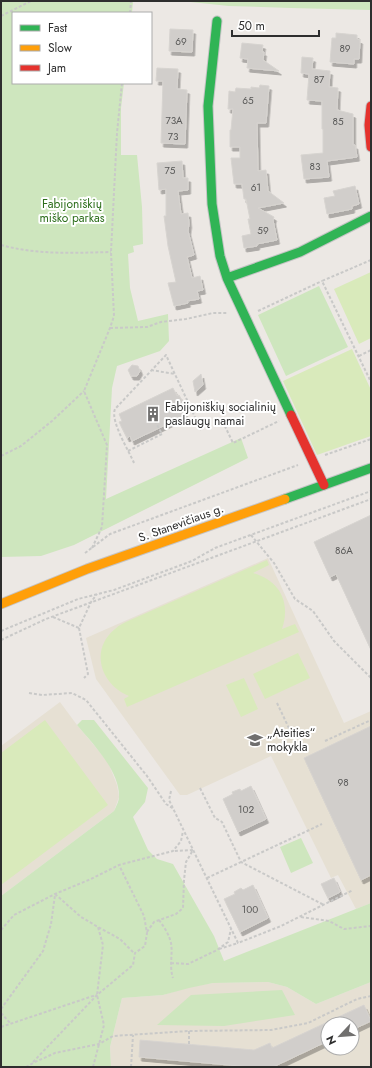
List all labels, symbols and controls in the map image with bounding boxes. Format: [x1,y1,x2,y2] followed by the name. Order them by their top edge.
[12,12,152,84] legend
[232,12,319,38] scale bar
[238,17,265,35] text: 50 m
[48,19,67,37] text: Fast
[175,34,187,49] house number: 69
[48,39,73,57] text: Slow
[339,41,351,56] house number: 89
[46,59,66,77] text: Jam
[314,72,325,87] house number: 87
[242,93,254,108] house number: 65
[165,113,183,128] house number: 73A
[332,114,344,129] house number: 85
[168,129,179,144] house number: 73
[310,159,321,174] house number: 83
[165,163,176,178] house number: 75
[251,180,261,195] house number: 61
[39,195,105,227] park label: Fabijoniškių miško parkas
[257,223,269,238] house number: 59
[165,398,276,430] place label: Fabijoniškių socialinių paslaugų namai
[144,405,162,423] building icon: Fabijoniškių socialinių paslaugų namai
[136,499,226,547] street label: S. Stanevičiaus g.
[335,543,353,558] house number: 86A
[267,724,315,756] place label: „Ateities“ mokykla
[246,731,264,749] school or university icon: „Ateities“ mokykla
[337,775,349,790] house number: 98
[238,802,254,817] house number: 102
[242,902,258,917] house number: 100
[320,1016,360,1056] north arrow
[322,1033,340,1048] text: N

